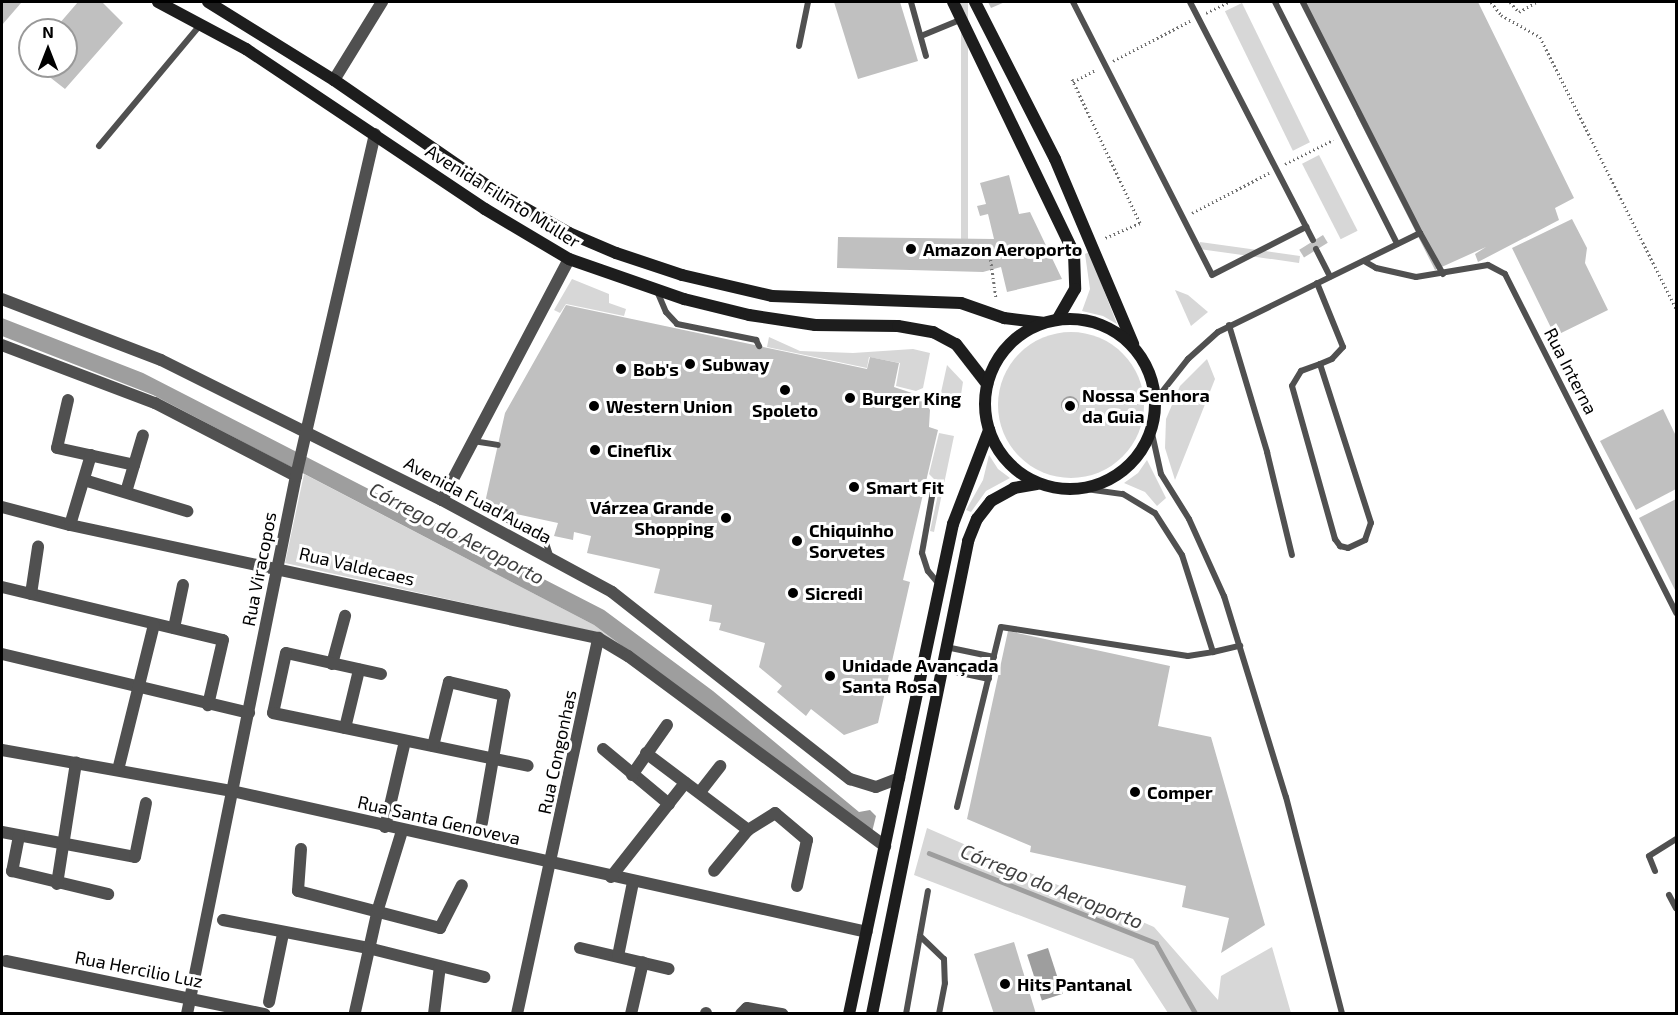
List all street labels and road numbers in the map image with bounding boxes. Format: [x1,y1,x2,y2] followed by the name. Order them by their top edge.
[422,140,584,252] street label: Avenida Filinto Müller
[1540,324,1602,418] street label: Rua Interna
[400,452,556,548] street label: Avenida Fuad Auada
[237,510,281,628] street label: Rua Viracopos
[297,542,417,590] street label: Rua Valdecaes
[533,688,581,816] street label: Rua Congonhas
[356,791,522,849] street label: Rua Santa Genoveva
[73,946,205,992] street label: Rua Hercilio Luz

